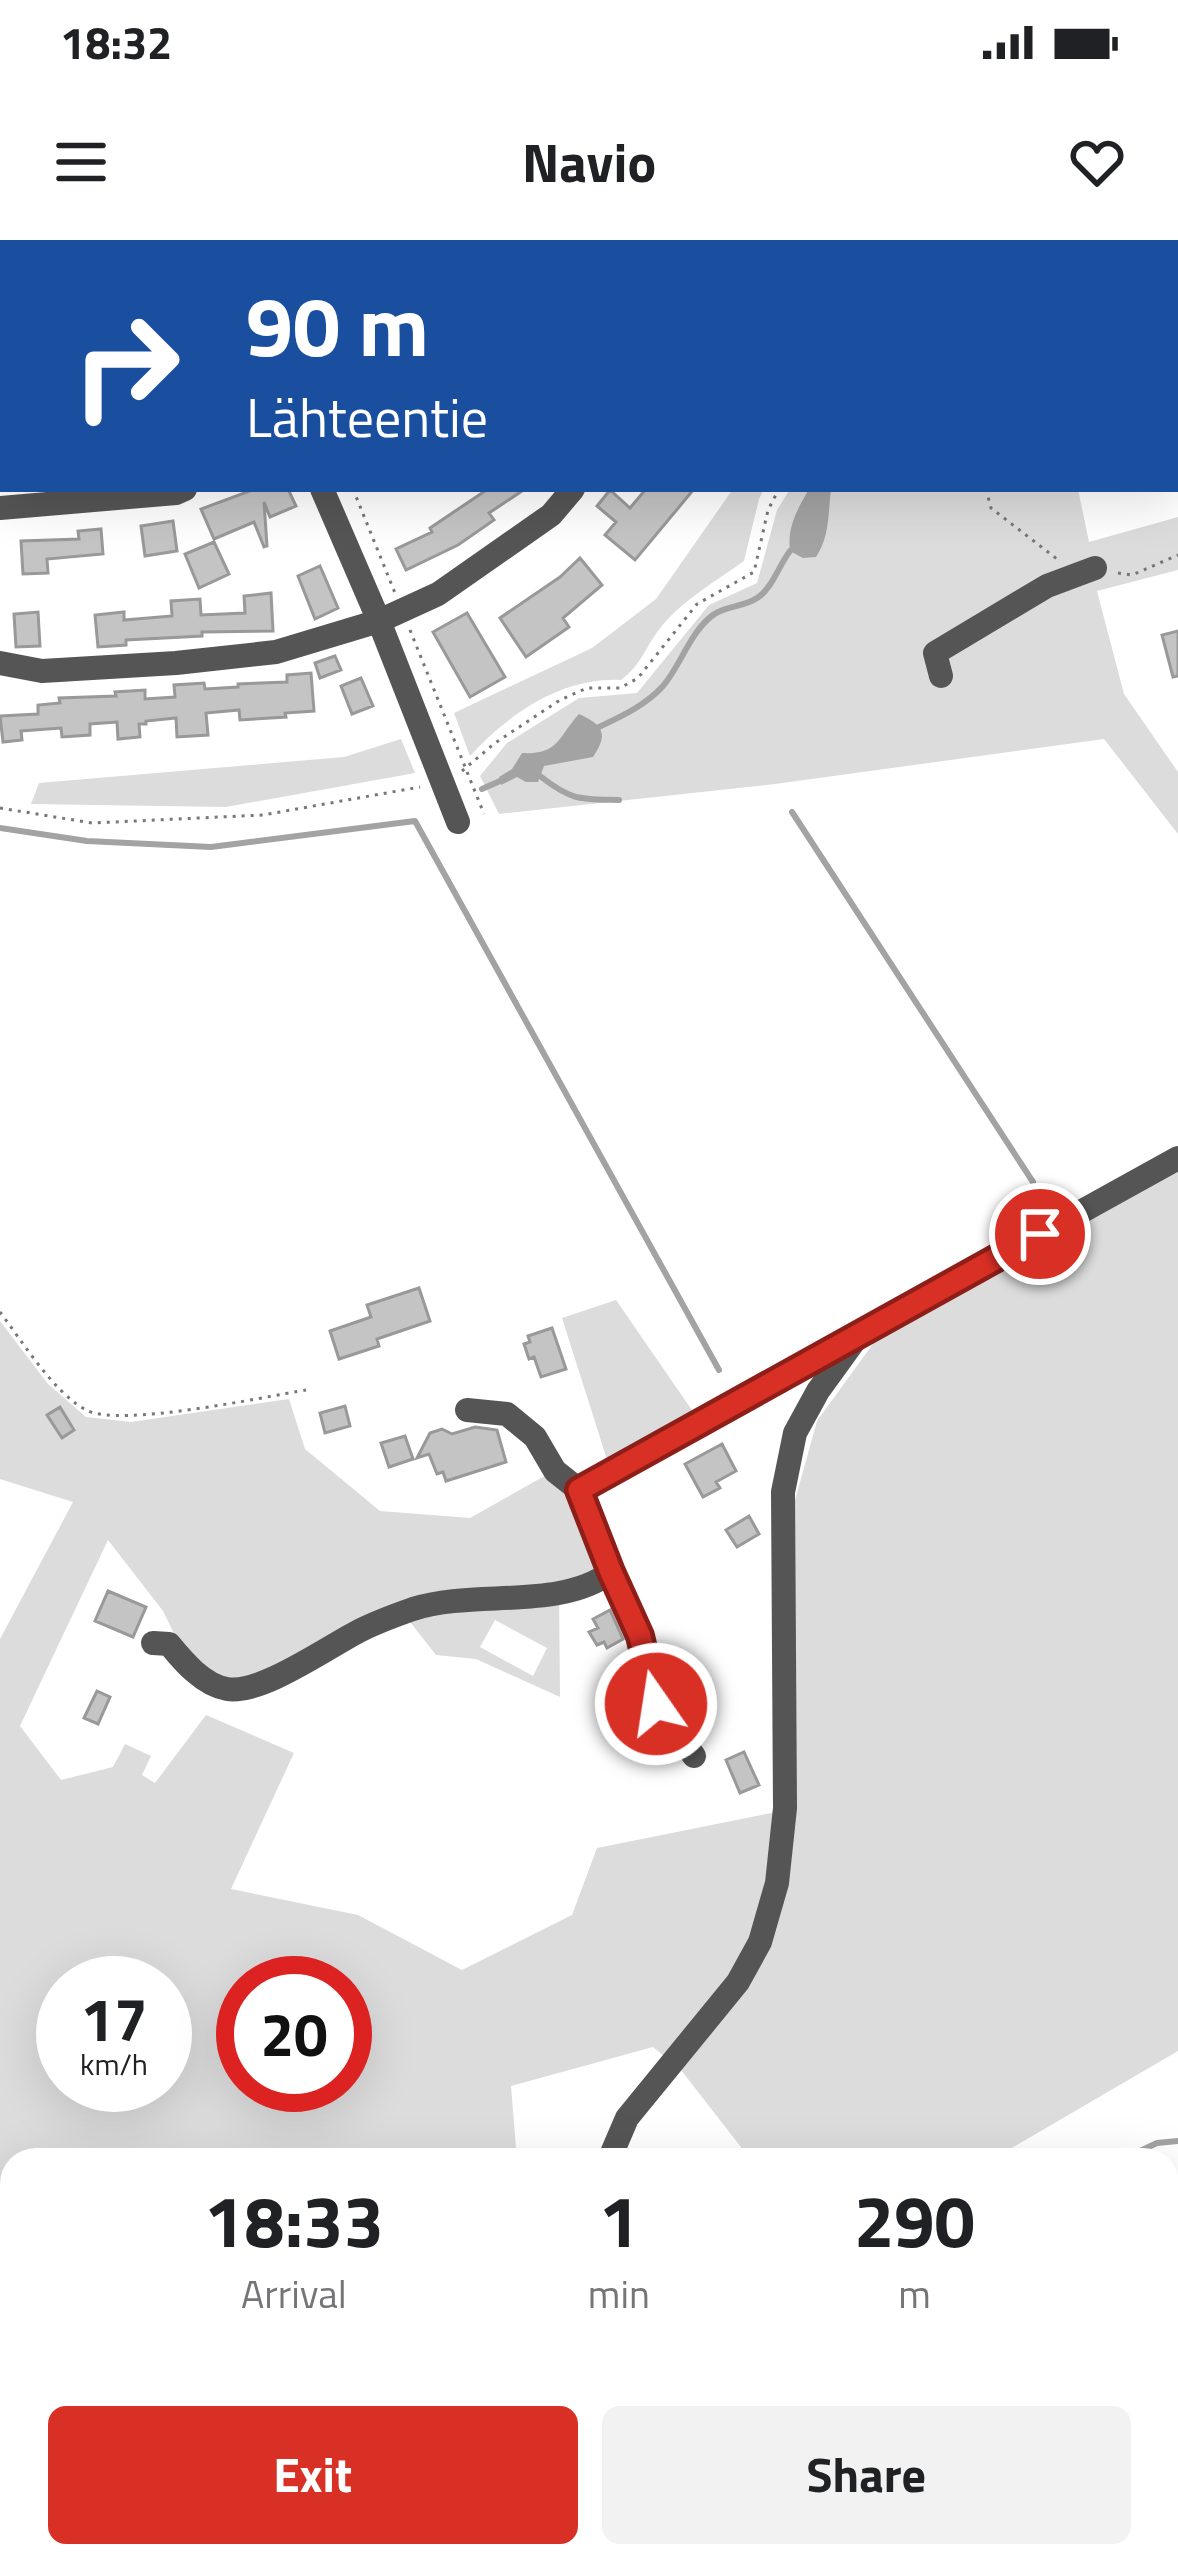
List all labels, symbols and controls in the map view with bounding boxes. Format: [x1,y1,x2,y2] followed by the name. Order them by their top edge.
[60,8,172,76] text: 18:32
[522,121,656,203] text: Navio
[48,129,114,195] icon: menu
[1064,129,1130,195] icon: heart
[246,261,429,389] text: 90 m
[48,288,204,444] icon: right
[246,376,488,458] text: Lähteentie
[989,1183,1091,1285] pin
[1007,1201,1073,1267] icon: arrive
[593,1641,719,1767] position arrow
[216,1956,372,2112] speed limit sign: 20
[80,1973,148,2064] text: 17
[80,2041,148,2087] text: km/h
[204,2165,384,2275] text: 18:33
[599,2165,639,2275] text: 1
[854,2165,975,2275] text: 290
[241,2264,347,2323] text: Arrival
[588,2264,650,2323] text: min
[898,2264,931,2323] text: m
[48,2406,578,2544] button: Exit
[602,2406,1131,2544] button: Share

